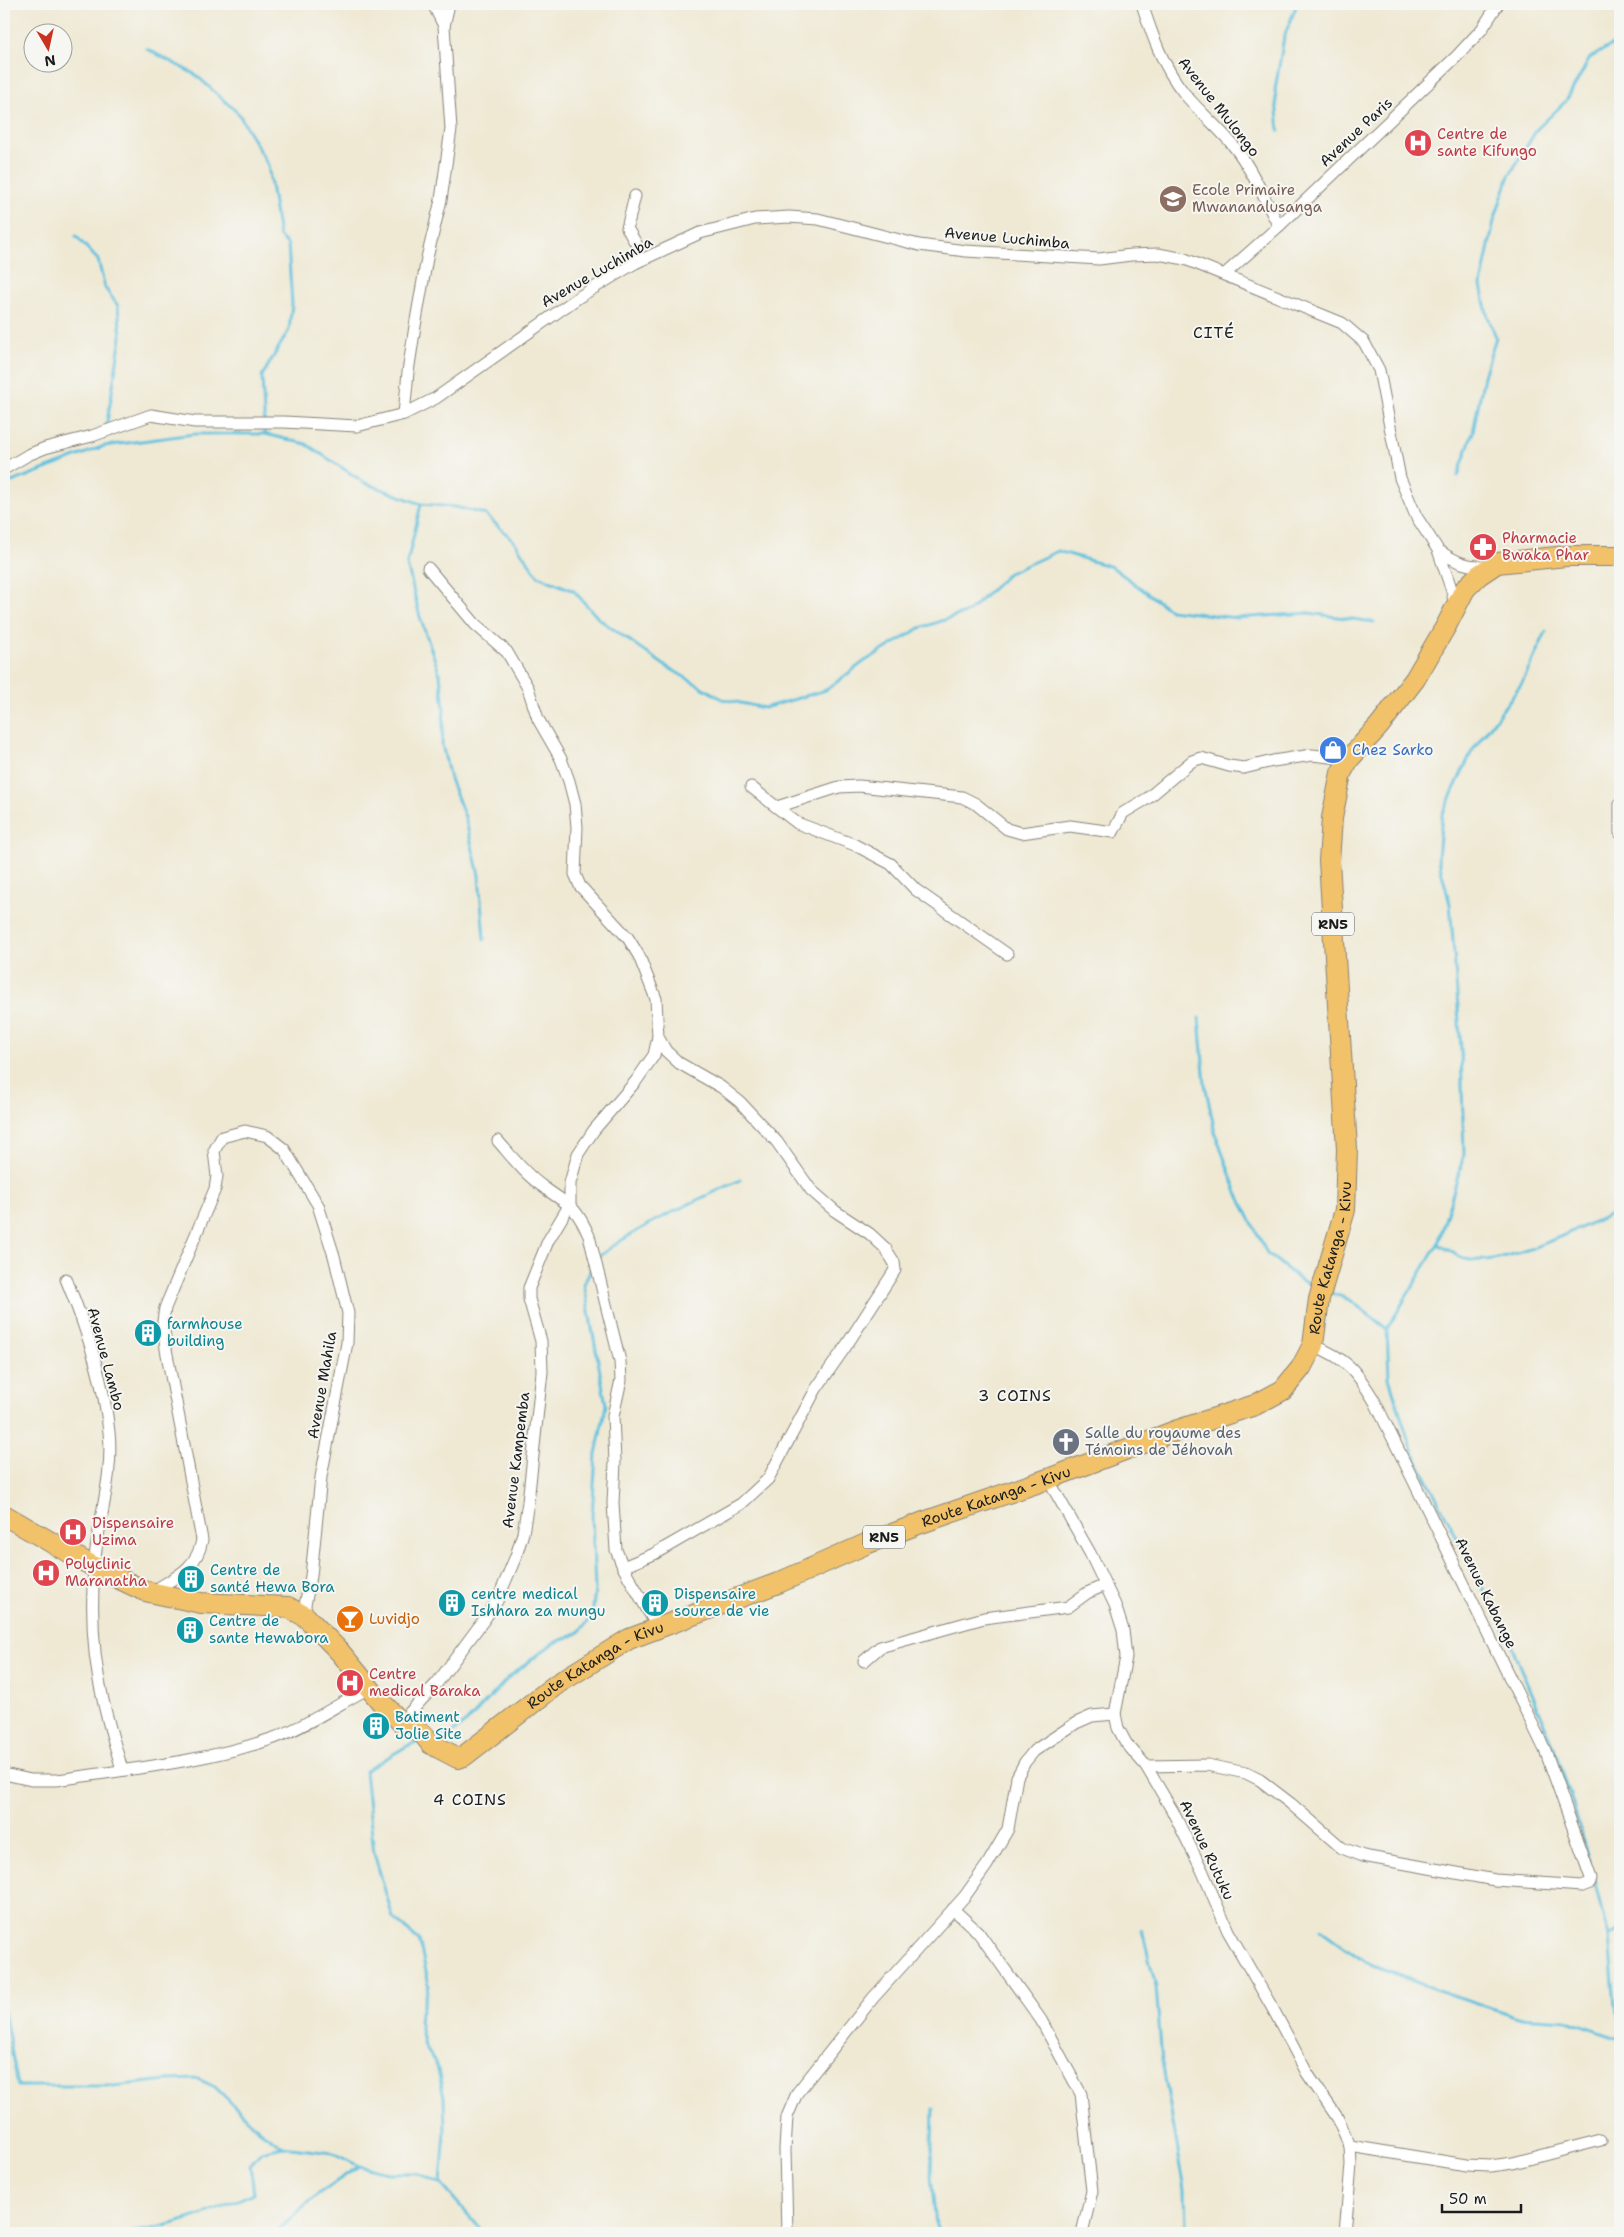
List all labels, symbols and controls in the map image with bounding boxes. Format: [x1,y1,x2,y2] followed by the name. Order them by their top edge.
[22,22,72,72] north arrow
[43,51,57,71] text: N
[1174,53,1264,161] street label: Avenue Mulongo
[1315,93,1397,171] street label: Avenue Paris
[1437,124,1537,161] place label: Centre de sante Kifungo
[1403,128,1433,158] hospital icon: Centre de sante Kifungo
[1192,180,1323,217] place label: Ecole Primaire Mwananalusanga
[1158,184,1188,214] school or university icon: Ecole Primaire Mwananalusanga
[944,223,1071,253] street label: Avenue Luchimba
[538,232,657,312] street label: Avenue Luchimba
[1193,322,1235,343] district label: CITÉ
[1502,528,1589,565] place label: Pharmacie Bwaka Phar
[1468,532,1498,562] pharmacy icon: Pharmacie Bwaka Phar
[1318,735,1348,765] shop icon: Chez Sarko
[1352,740,1433,760] place label: Chez Sarko
[1312,912,1354,936] road number: RN5
[1304,1181,1356,1336] street label: Route Katanga - Kivu
[83,1305,129,1413] street label: Avenue Lambo
[167,1314,243,1351] place label: farmhouse building
[133,1318,163,1348] building icon: farmhouse building
[303,1329,341,1440] street label: Avenue Mahila
[978,1385,1052,1406] district label: 3 COINS
[498,1390,534,1529] street label: Avenue Kampemba
[1085,1423,1241,1460] place label: Salle du royaume des Témoins de Jéhovah
[1051,1427,1081,1457] church icon: Salle du royaume des Témoins de Jéhovah
[919,1461,1074,1532] street label: Route Katanga - Kivu
[92,1513,174,1550] place label: Dispensaire Uzima
[58,1517,88,1547] hospital icon: Dispensaire Uzima
[863,1525,905,1548] road number: RN5
[1450,1534,1522,1652] street label: Avenue Kabange
[65,1554,148,1591] place label: Polyclinic Maranatha
[31,1558,61,1588] hospital icon: Polyclinic Maranatha
[210,1560,335,1597] place label: Centre de santé Hewa Bora
[176,1564,206,1594] building icon: Centre de santé Hewa Bora
[471,1584,606,1621] place label: centre medical Ishhara za mungu
[674,1584,770,1621] place label: Dispensaire source de vie
[437,1588,467,1618] building icon: centre medical Ishhara za mungu
[640,1588,670,1618] building icon: Dispensaire source de vie
[335,1604,365,1634] bar icon: Luvidjo
[369,1609,420,1629] place label: Luvidjo
[209,1611,329,1648] place label: Centre de sante Hewabora
[175,1615,205,1645] building icon: Centre de sante Hewabora
[523,1617,667,1714] street label: Route Katanga - Kivu
[369,1664,481,1701] place label: Centre medical Baraka
[335,1668,365,1698] hospital icon: Centre medical Baraka
[395,1707,462,1744] place label: Batiment Jolie Site
[361,1711,391,1741] building icon: Batiment Jolie Site
[433,1789,507,1810] district label: 4 COINS
[1175,1797,1239,1903] street label: Avenue Rutuku
[1442,2182,1520,2214] scale bar
[1449,2189,1487,2209] text: 50 m

